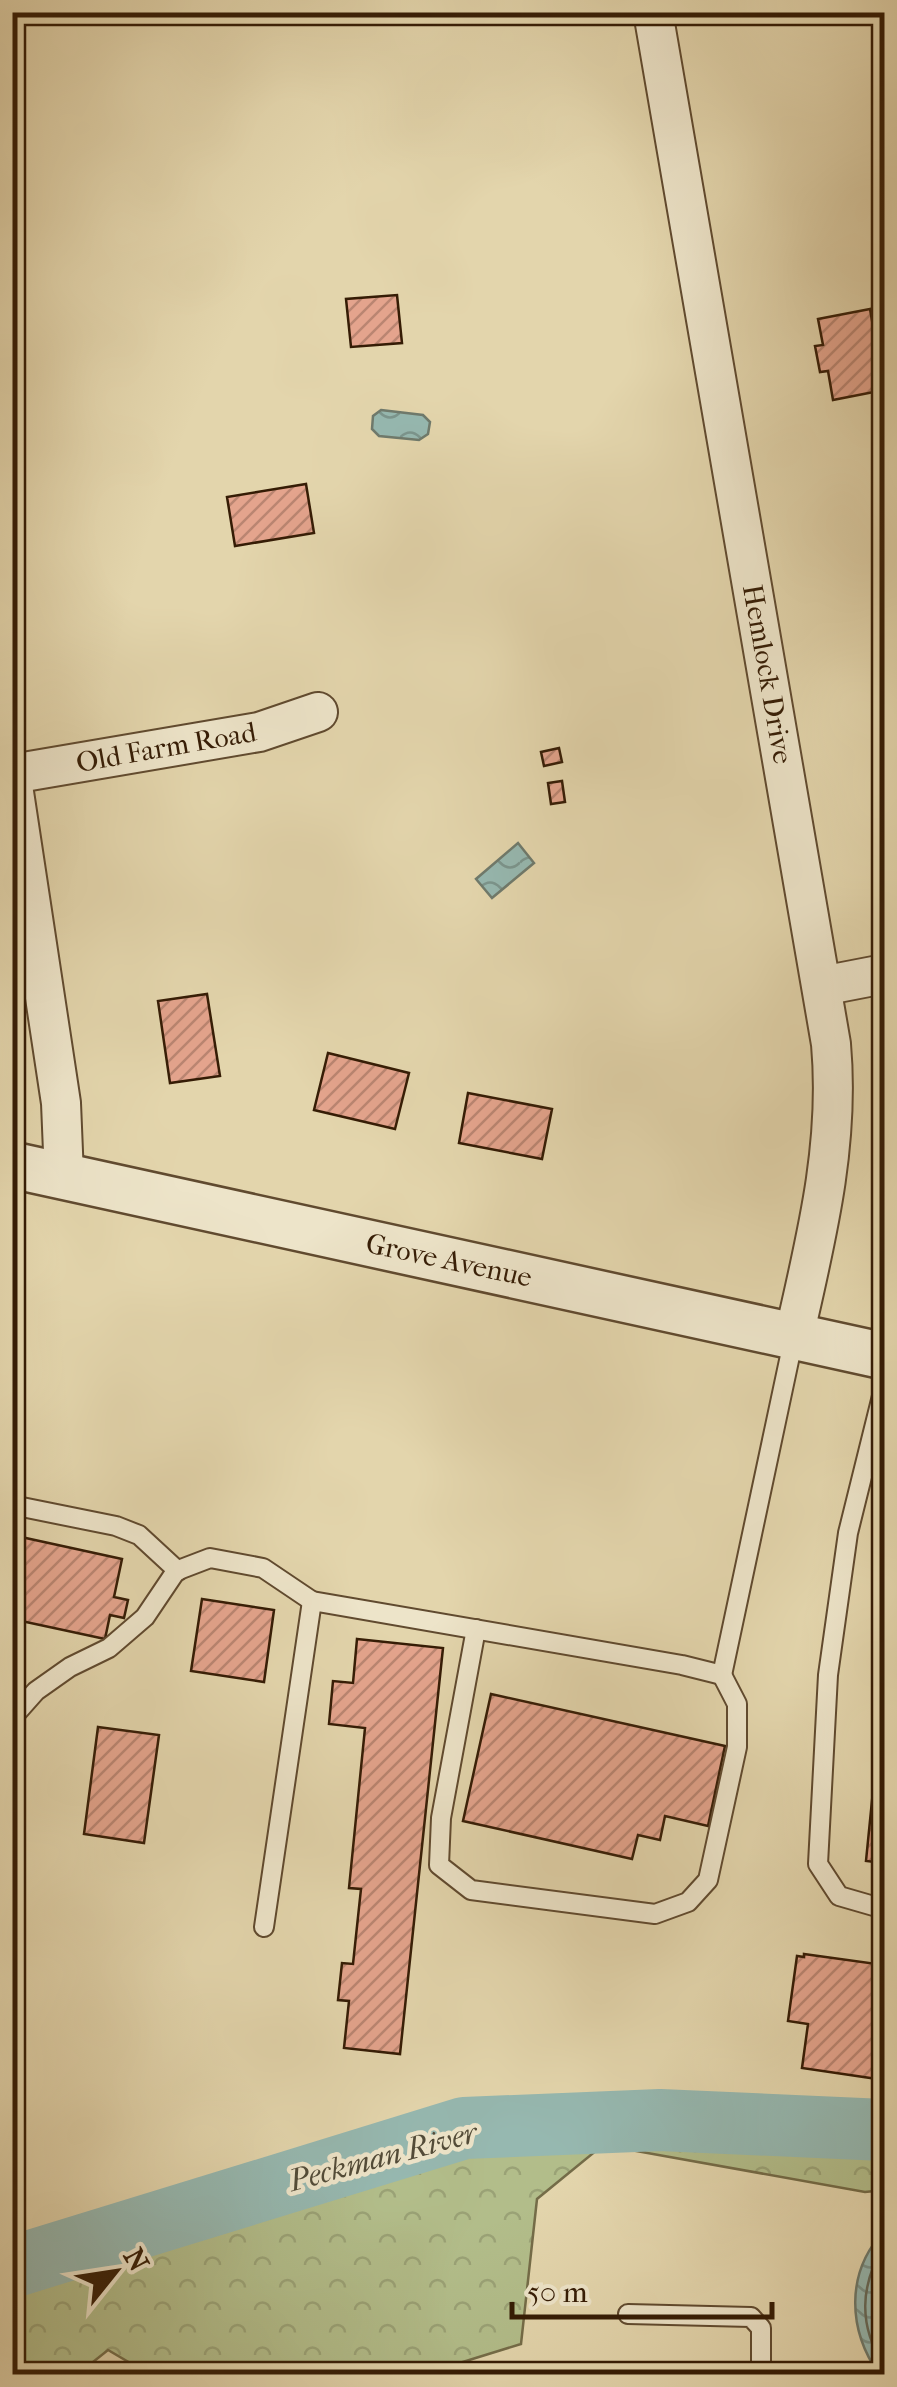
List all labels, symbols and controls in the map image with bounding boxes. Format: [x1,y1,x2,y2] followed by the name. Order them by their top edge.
[736,582,800,767] street label: Hemlock Drive
[73,715,259,779] street label: Old Farm Road
[363,1226,535,1294] street label: Grove Avenue
[283,2114,483,2199] water label: Peckman River
[65,2222,165,2322] north arrow
[117,2242,156,2278] text: N
[512,2257,772,2319] scale bar
[527,2275,588,2310] text: 50 m

